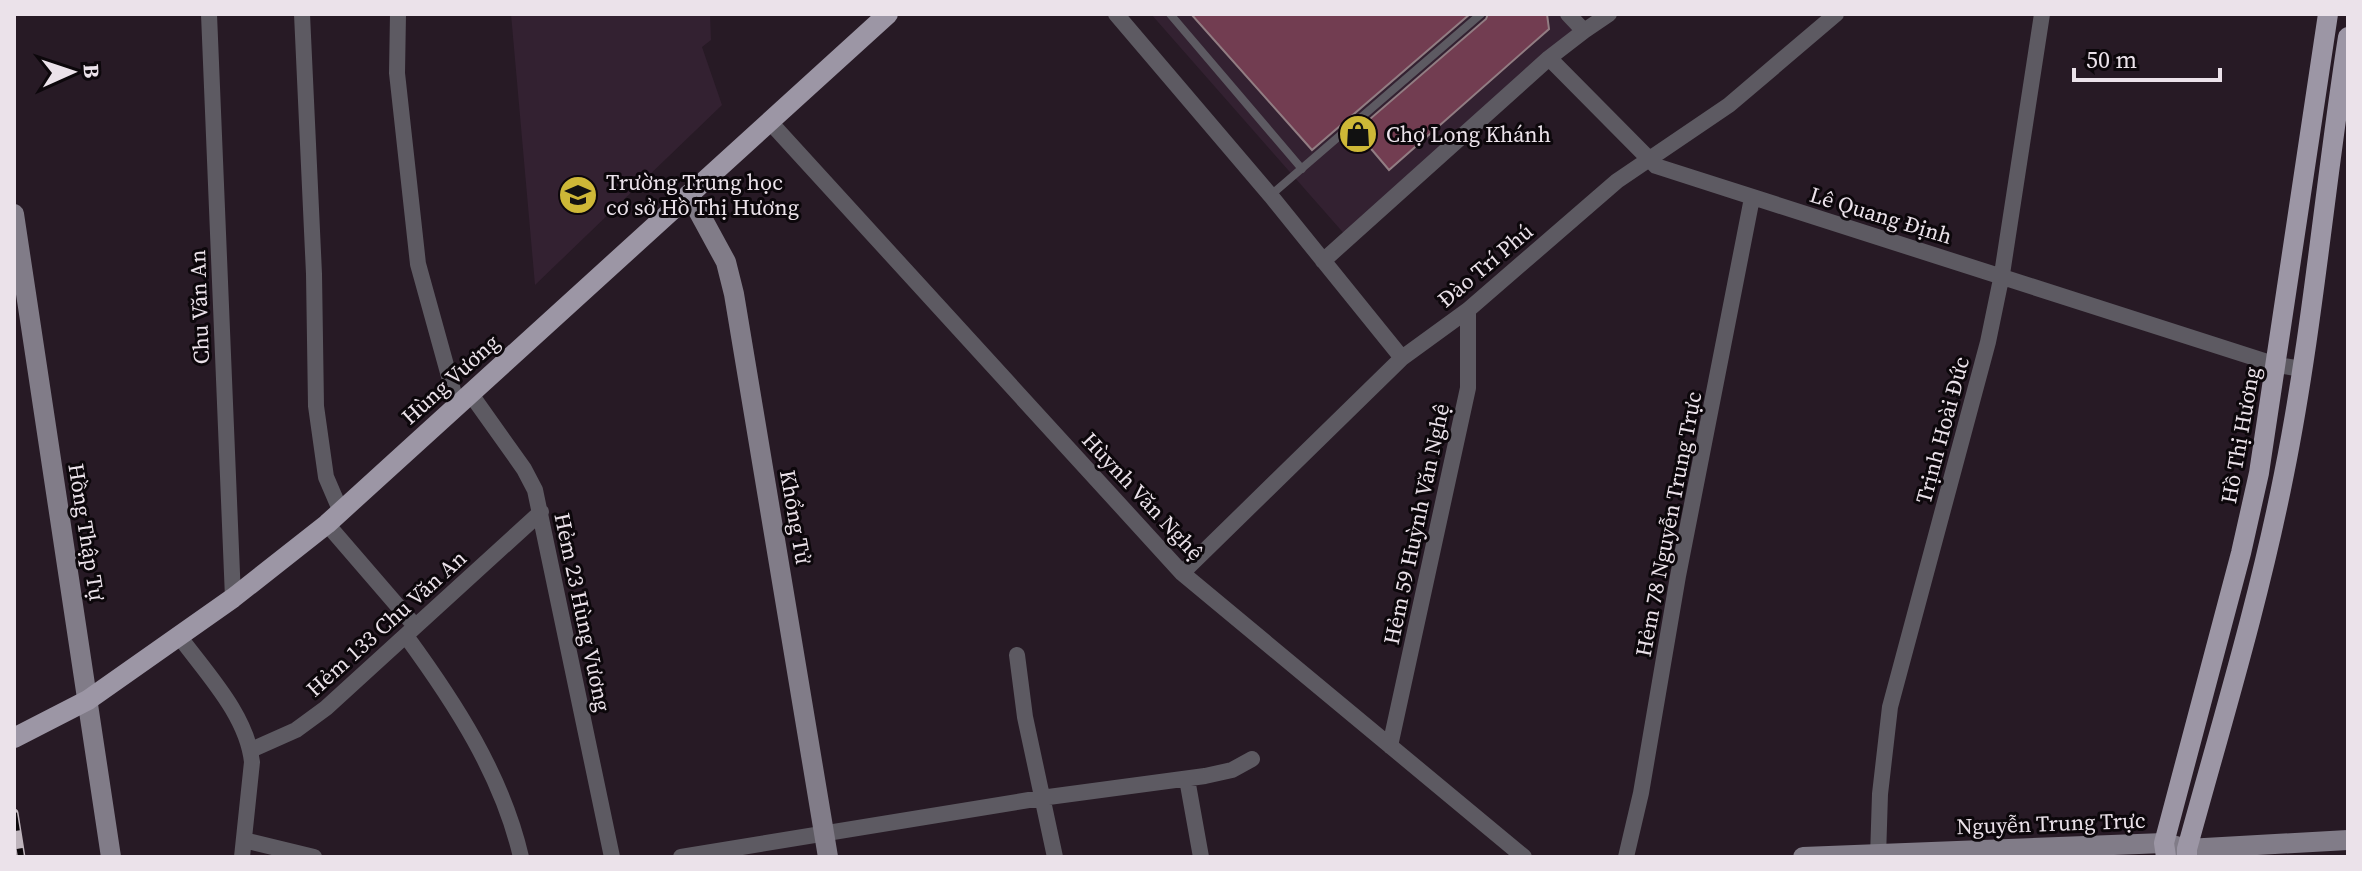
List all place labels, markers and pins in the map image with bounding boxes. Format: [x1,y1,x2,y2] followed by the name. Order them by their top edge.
[1337,113,1379,155] shop icon: Chợ Long Khánh
[1386,119,1551,149] place label: Chợ Long Khánh
[606,167,799,222] place label: Trường Trung học cơ sở Hồ Thị Hương
[557,174,599,216] school or university icon: Trường Trung học cơ sở Hồ Thị Hương

